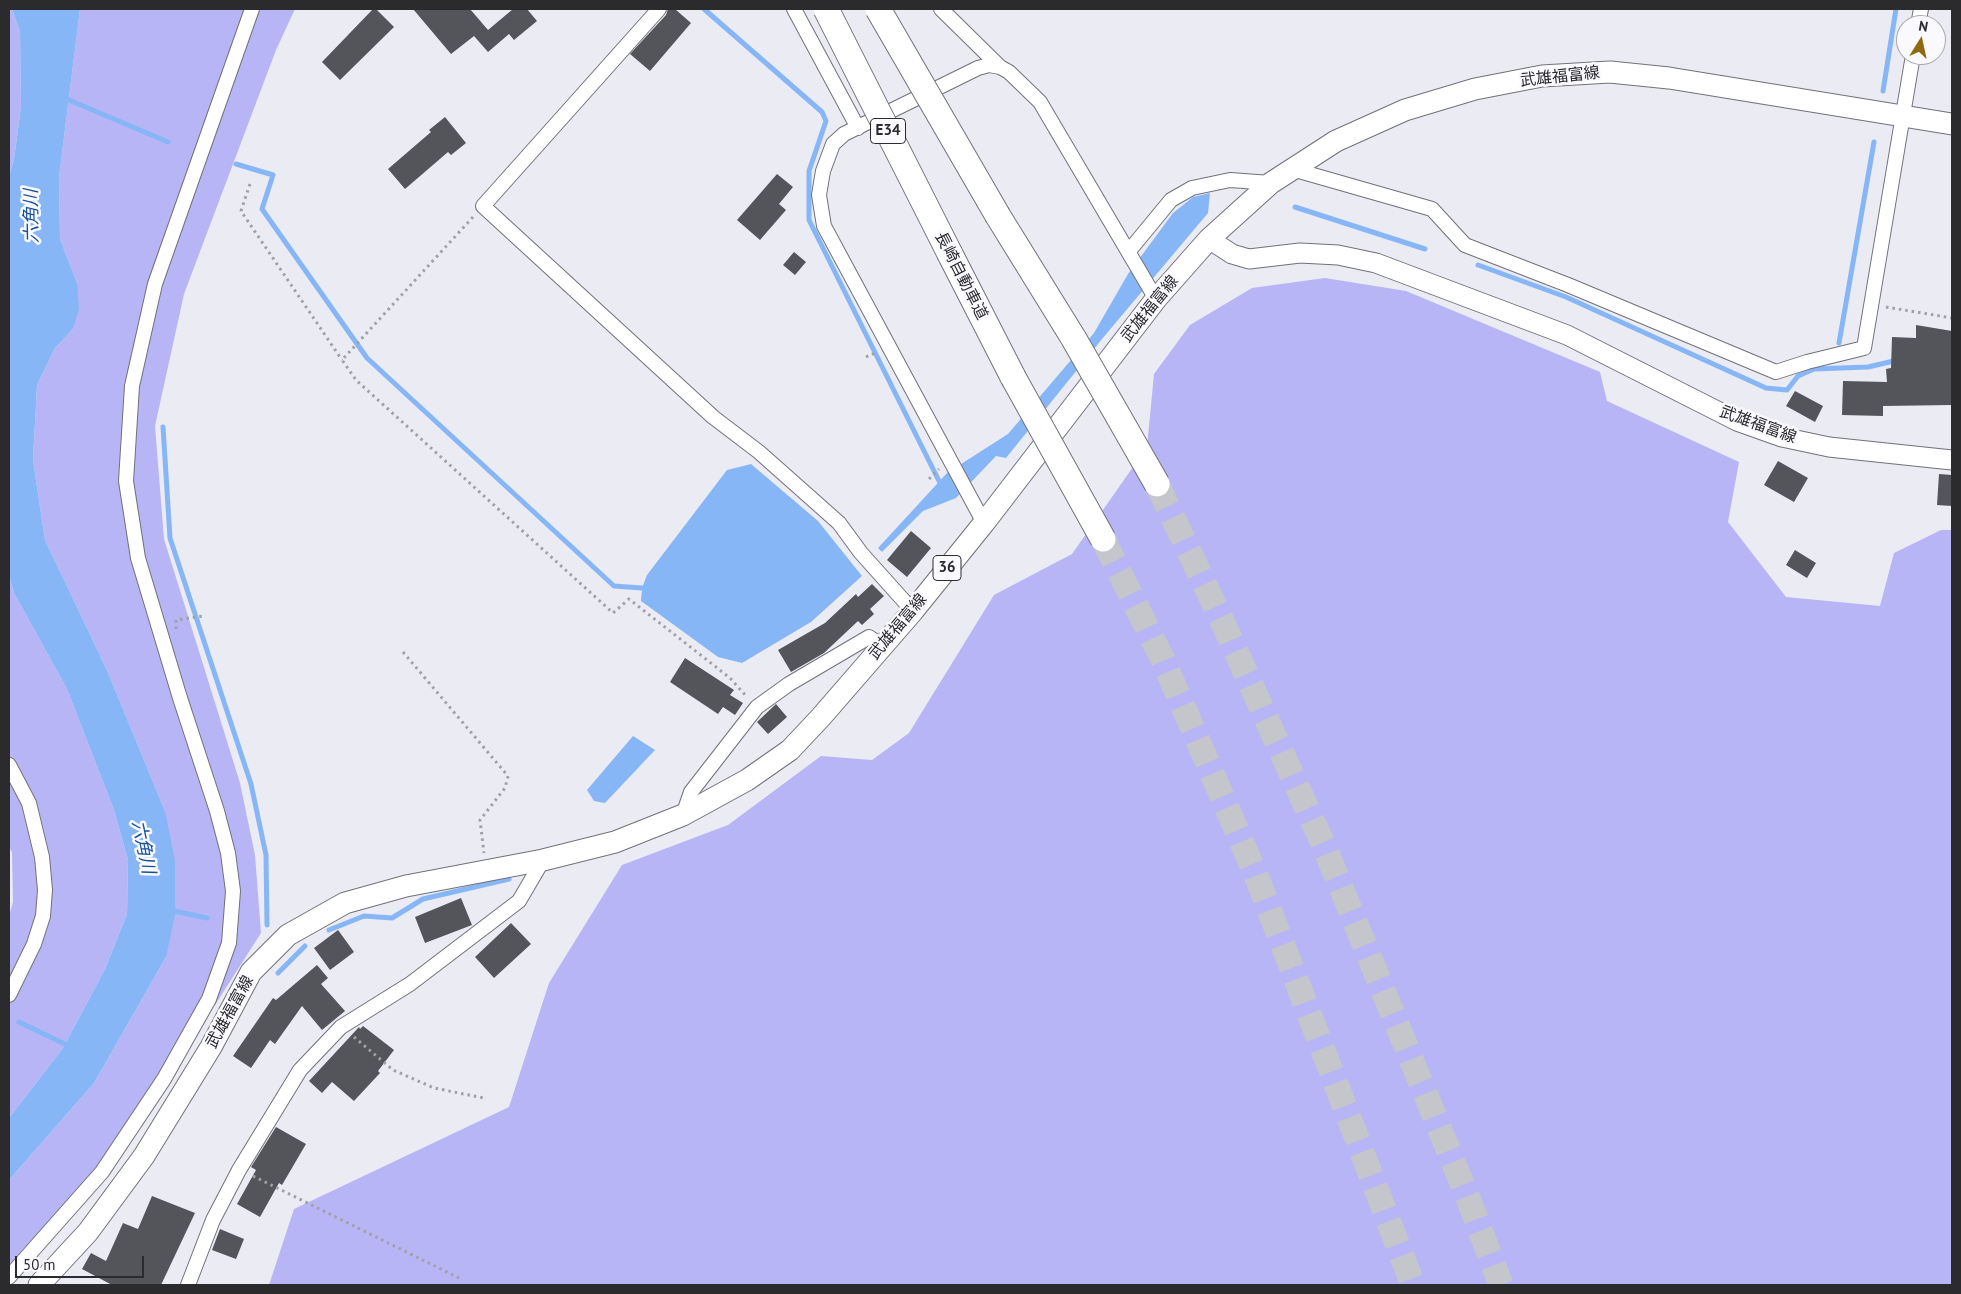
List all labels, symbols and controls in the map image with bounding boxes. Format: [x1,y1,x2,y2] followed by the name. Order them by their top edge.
[1896,15,1946,65] north arrow
[1917,17,1930,36] text: N
[1519,63,1601,91] street label: 武雄福富線
[870,118,906,144] road number: E34
[21,189,43,243] water label: 六角川
[931,229,991,323] street label: 長崎自動車道
[1117,272,1183,346] street label: 武雄福富線
[1717,402,1799,448] street label: 武雄福富線
[933,556,961,580] road number: 36
[865,590,931,664] street label: 武雄福富線
[127,818,159,876] water label: 六角川
[202,972,258,1052] street label: 武雄福富線
[18,1246,146,1278] scale bar
[23,1255,56,1274] text: 50 m

